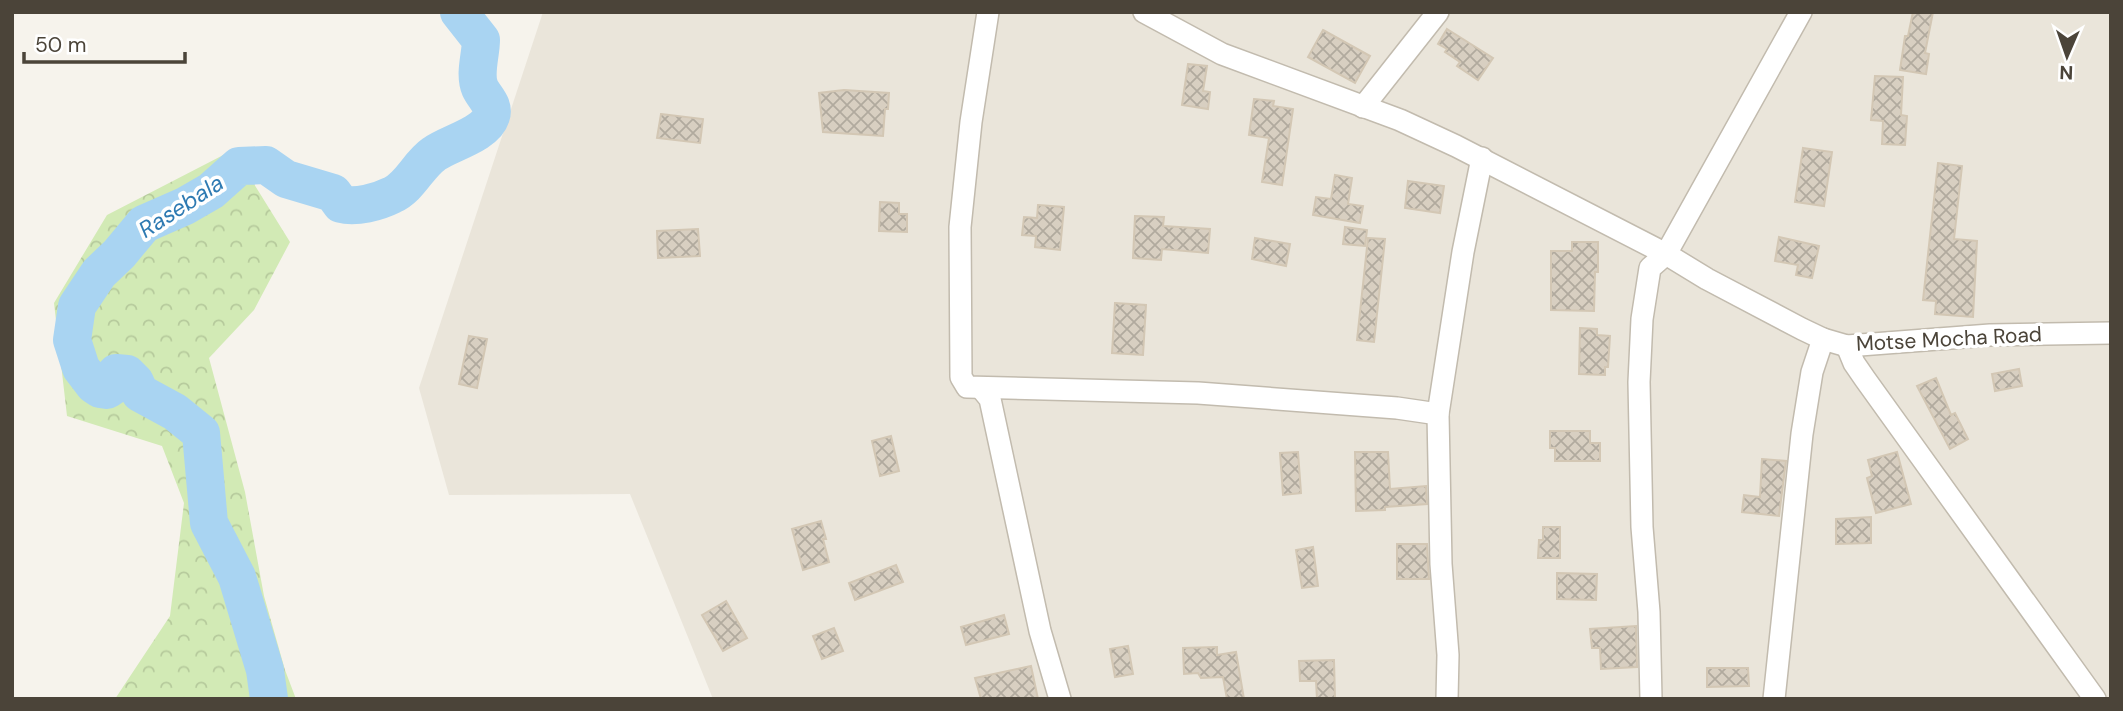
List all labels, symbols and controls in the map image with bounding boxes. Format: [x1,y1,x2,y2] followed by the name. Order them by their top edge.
[24,21,186,65] scale bar
[2032,21,2102,91] north arrow
[35,31,86,59] text: 50 m
[2059,60,2074,85] text: N
[133,167,229,245] water label: Rasebala
[1855,320,2043,358] street label: Motse Mocha Road

